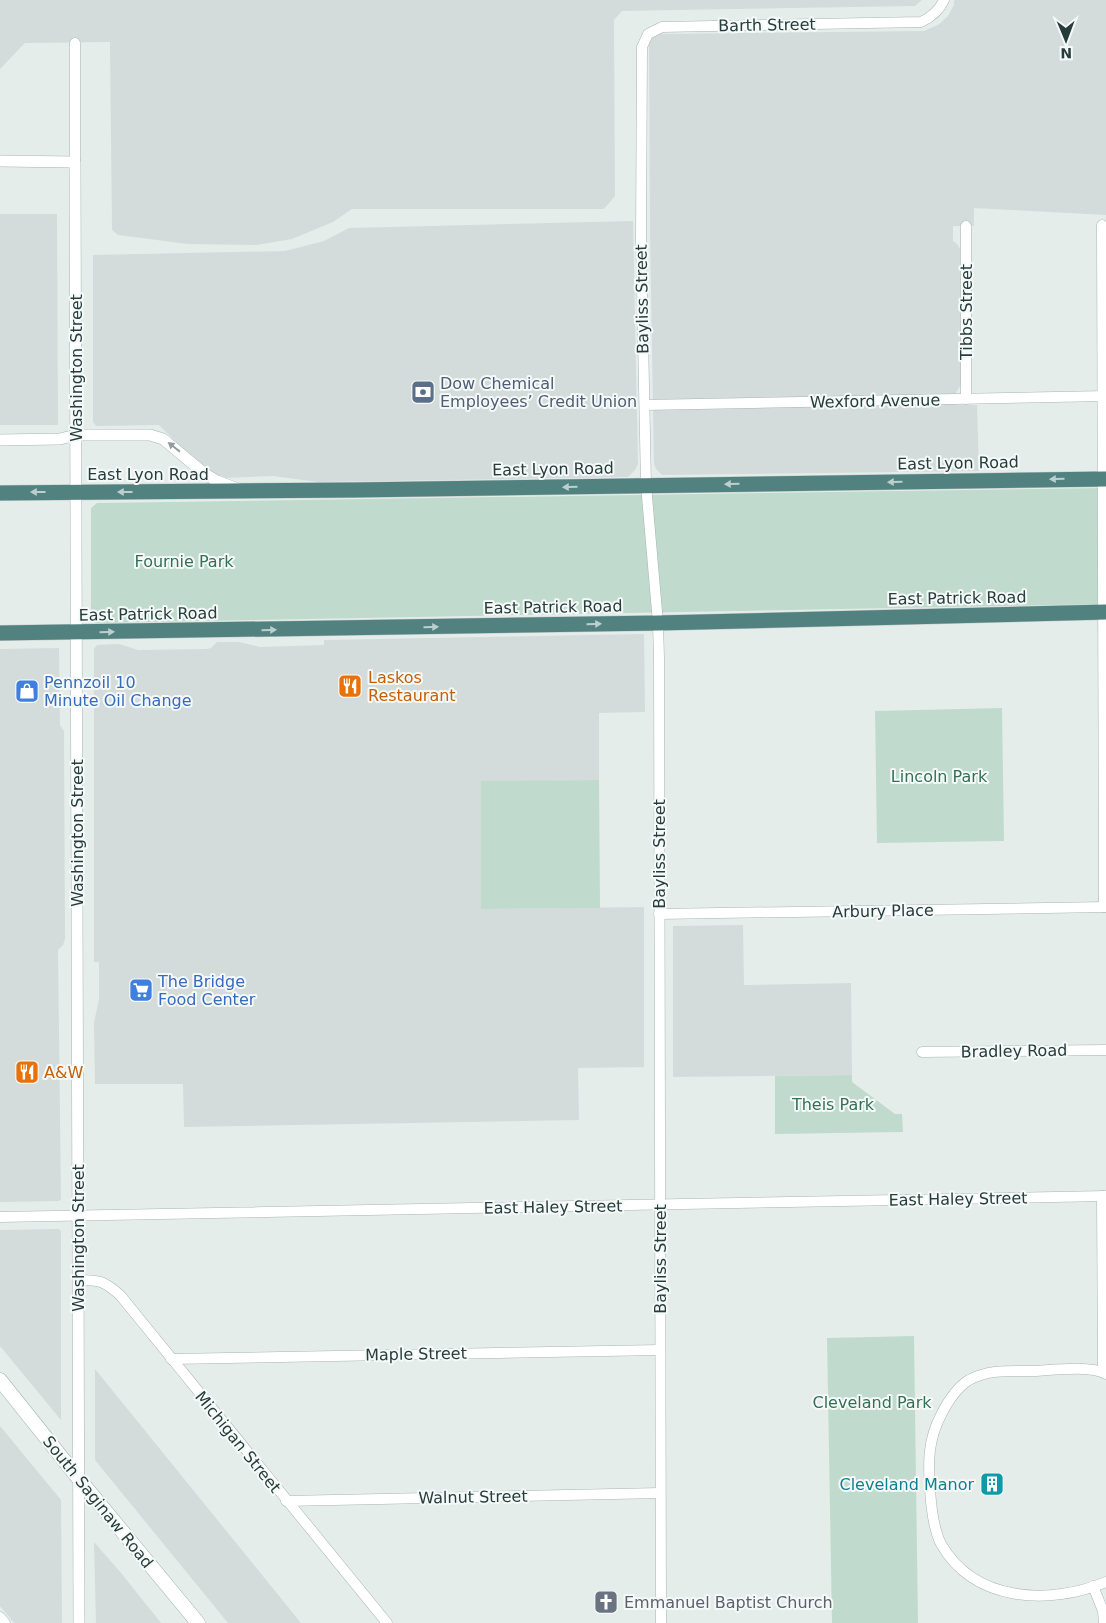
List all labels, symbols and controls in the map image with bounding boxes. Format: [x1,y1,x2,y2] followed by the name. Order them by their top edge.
[718,15,816,35] street label: Barth Street
[1041,15,1091,65] north arrow
[1060,45,1072,61] text: N
[632,244,652,354] street label: Bayliss Street
[957,264,976,361] street label: Tibbs Street
[67,294,86,442] street label: Washington Street
[440,374,637,411] place label: Dow Chemical Employees’ Credit Union
[410,379,436,405] bank icon: Dow Chemical Employees’ Credit Union
[810,390,940,412] street label: Wexford Avenue
[168,442,181,453] one-way arrow
[897,452,1019,474] street label: East Lyon Road
[492,458,614,480] street label: East Lyon Road
[87,465,209,484] street label: East Lyon Road
[1049,475,1065,483] one-way arrow
[887,478,903,486] one-way arrow
[724,480,740,488] one-way arrow
[562,483,578,491] one-way arrow
[30,488,46,496] one-way arrow
[117,488,133,496] one-way arrow
[135,552,234,571] park label: Fournie Park
[887,587,1027,609] street label: East Patrick Road
[483,596,623,618] street label: East Patrick Road
[78,603,218,625] street label: East Patrick Road
[586,620,602,628] one-way arrow
[424,623,440,631] one-way arrow
[261,626,277,634] one-way arrow
[99,628,115,636] one-way arrow
[368,668,456,705] place label: Laskos Restaurant
[44,673,192,710] place label: Pennzoil 10 Minute Oil Change
[337,673,363,699] restaurant icon: Laskos Restaurant
[14,678,40,704] shop icon: Pennzoil 10 Minute Oil Change
[68,759,87,907] street label: Washington Street
[891,767,988,786] park label: Lincoln Park
[650,799,669,909] street label: Bayliss Street
[832,901,934,921] street label: Arbury Place
[157,972,256,1009] place label: The Bridge Food Center
[128,977,154,1003] supermarket icon: The Bridge Food Center
[961,1041,1067,1061] street label: Bradley Road
[14,1059,40,1085] restaurant icon: A&W
[44,1063,83,1082] place label: A&W
[791,1095,875,1114] park label: Theis Park
[69,1164,88,1312] street label: Washington Street
[888,1188,1028,1210] street label: East Haley Street
[483,1196,623,1218] street label: East Haley Street
[651,1204,670,1314] street label: Bayliss Street
[365,1344,467,1364] street label: Maple Street
[191,1387,285,1497] street label: Michigan Street
[813,1393,932,1412] park label: Cleveland Park
[39,1432,157,1572] street label: South Saginaw Road
[979,1471,1005,1497] building icon: Cleveland Manor
[839,1475,974,1494] place label: Cleveland Manor
[418,1487,528,1507] street label: Walnut Street
[593,1589,619,1615] church icon: Emmanuel Baptist Church
[624,1593,833,1612] place label: Emmanuel Baptist Church

